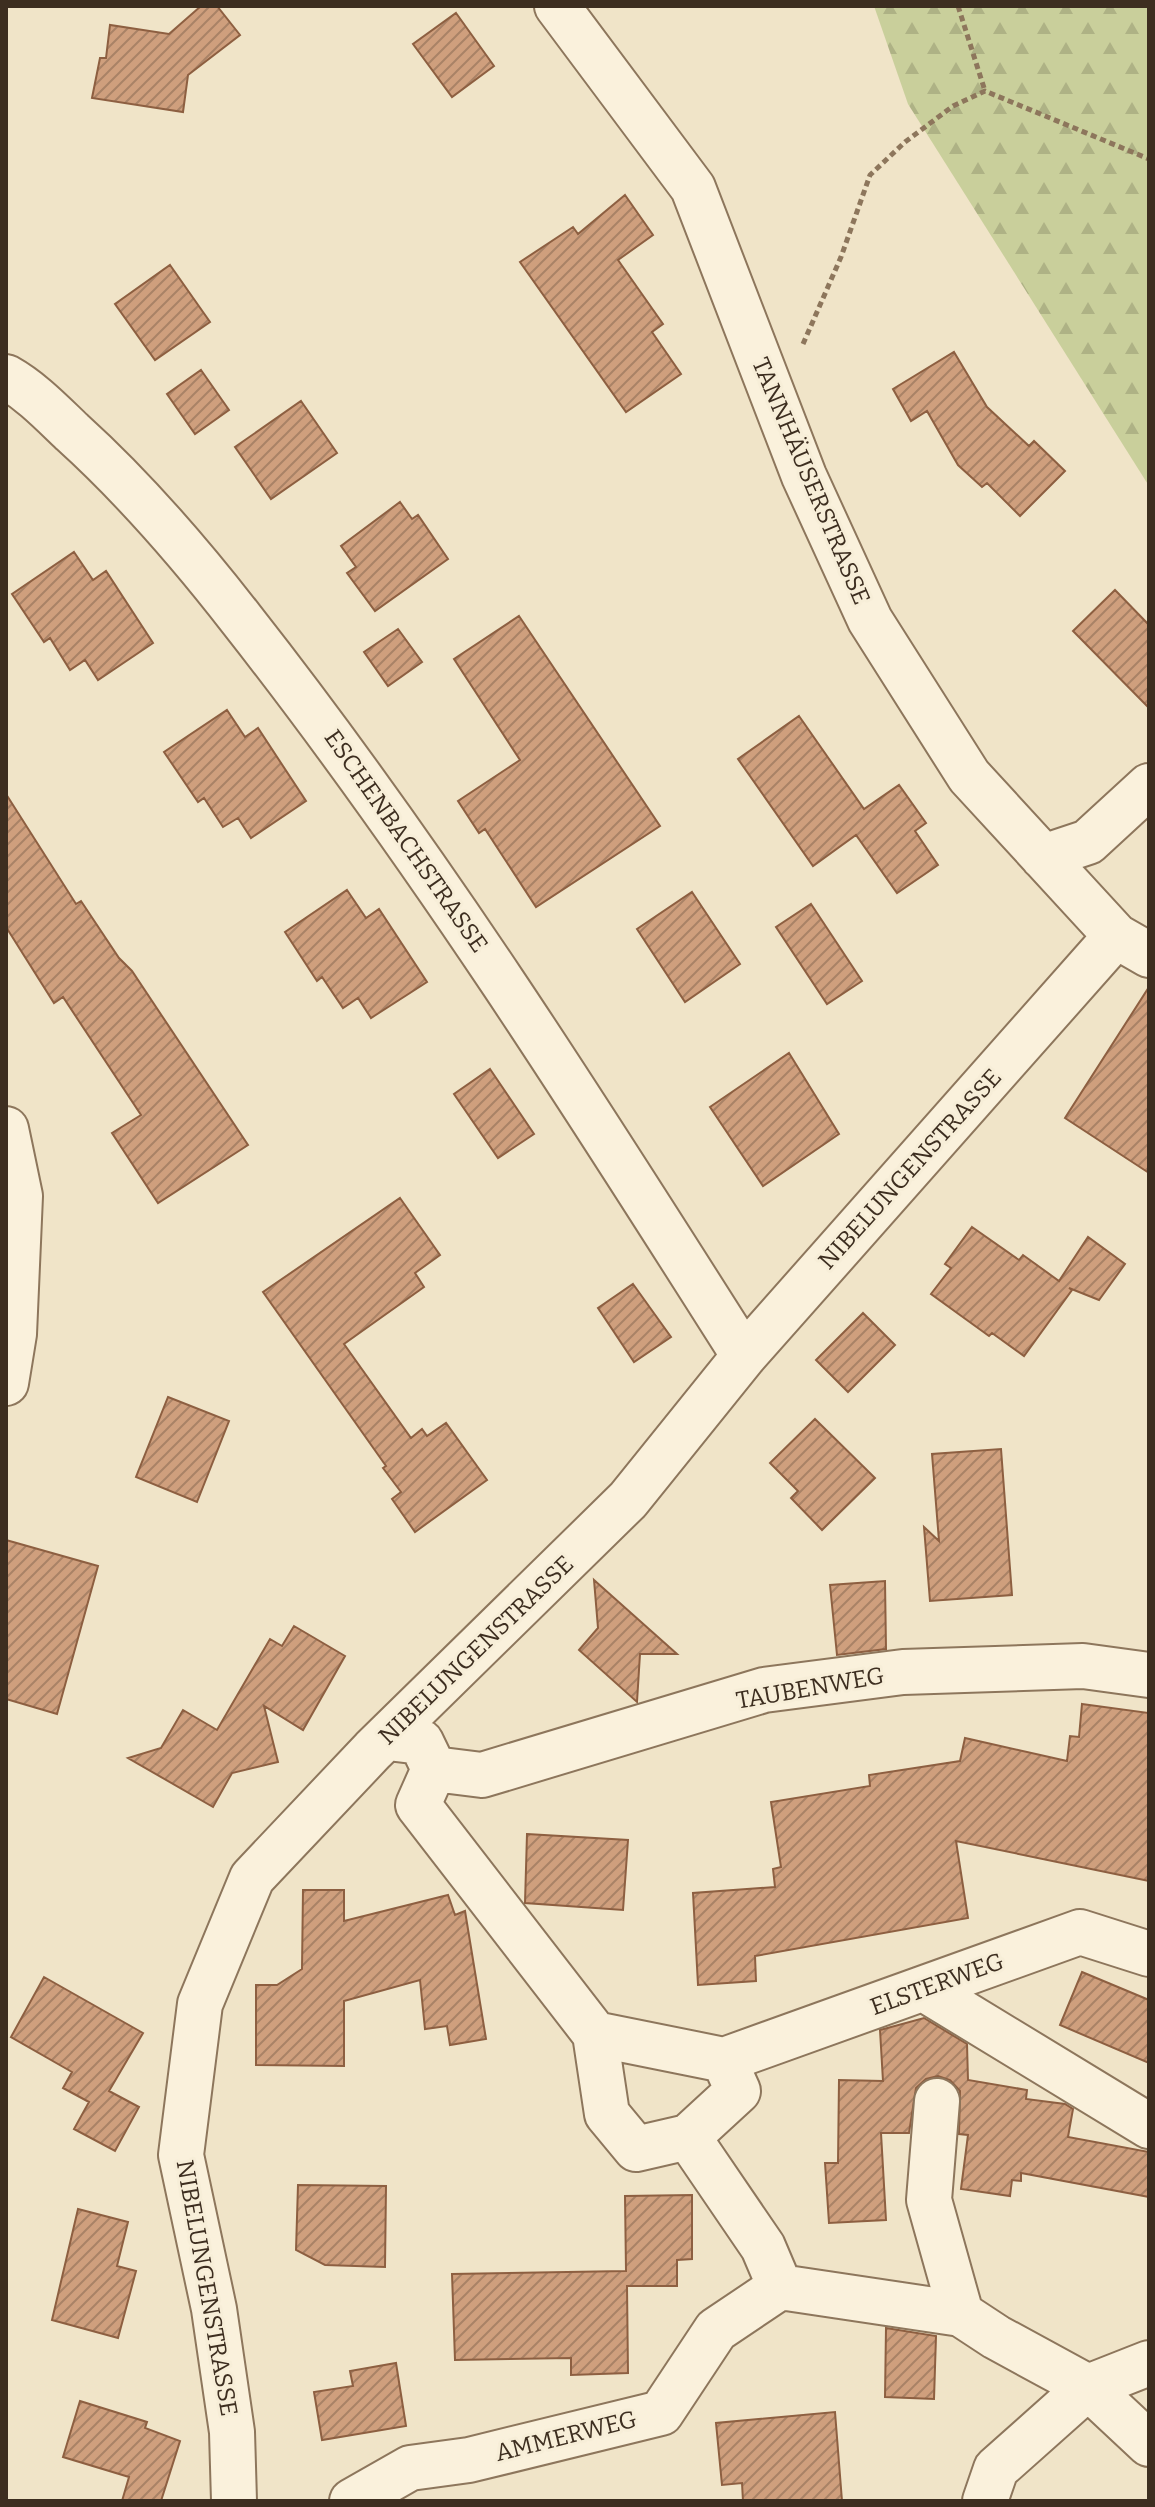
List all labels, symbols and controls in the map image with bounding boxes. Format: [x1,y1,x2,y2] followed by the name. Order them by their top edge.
[746,353,876,609] street label: TANNHÄUSERSTRASSE
[318,724,494,958] street label: ESCHENBACHSTRASSE
[813,1063,1007,1275] street label: NIBELUNGENSTRASSE
[373,1550,579,1750] street label: NIBELUNGENSTRASSE
[734,1661,886,1715] street label: TAUBENWEG
[867,1947,1007,2021] street label: ELSTERWEG
[171,2158,243,2418] street label: NIBELUNGENSTRASSE
[493,2405,639,2467] street label: AMMERWEG

